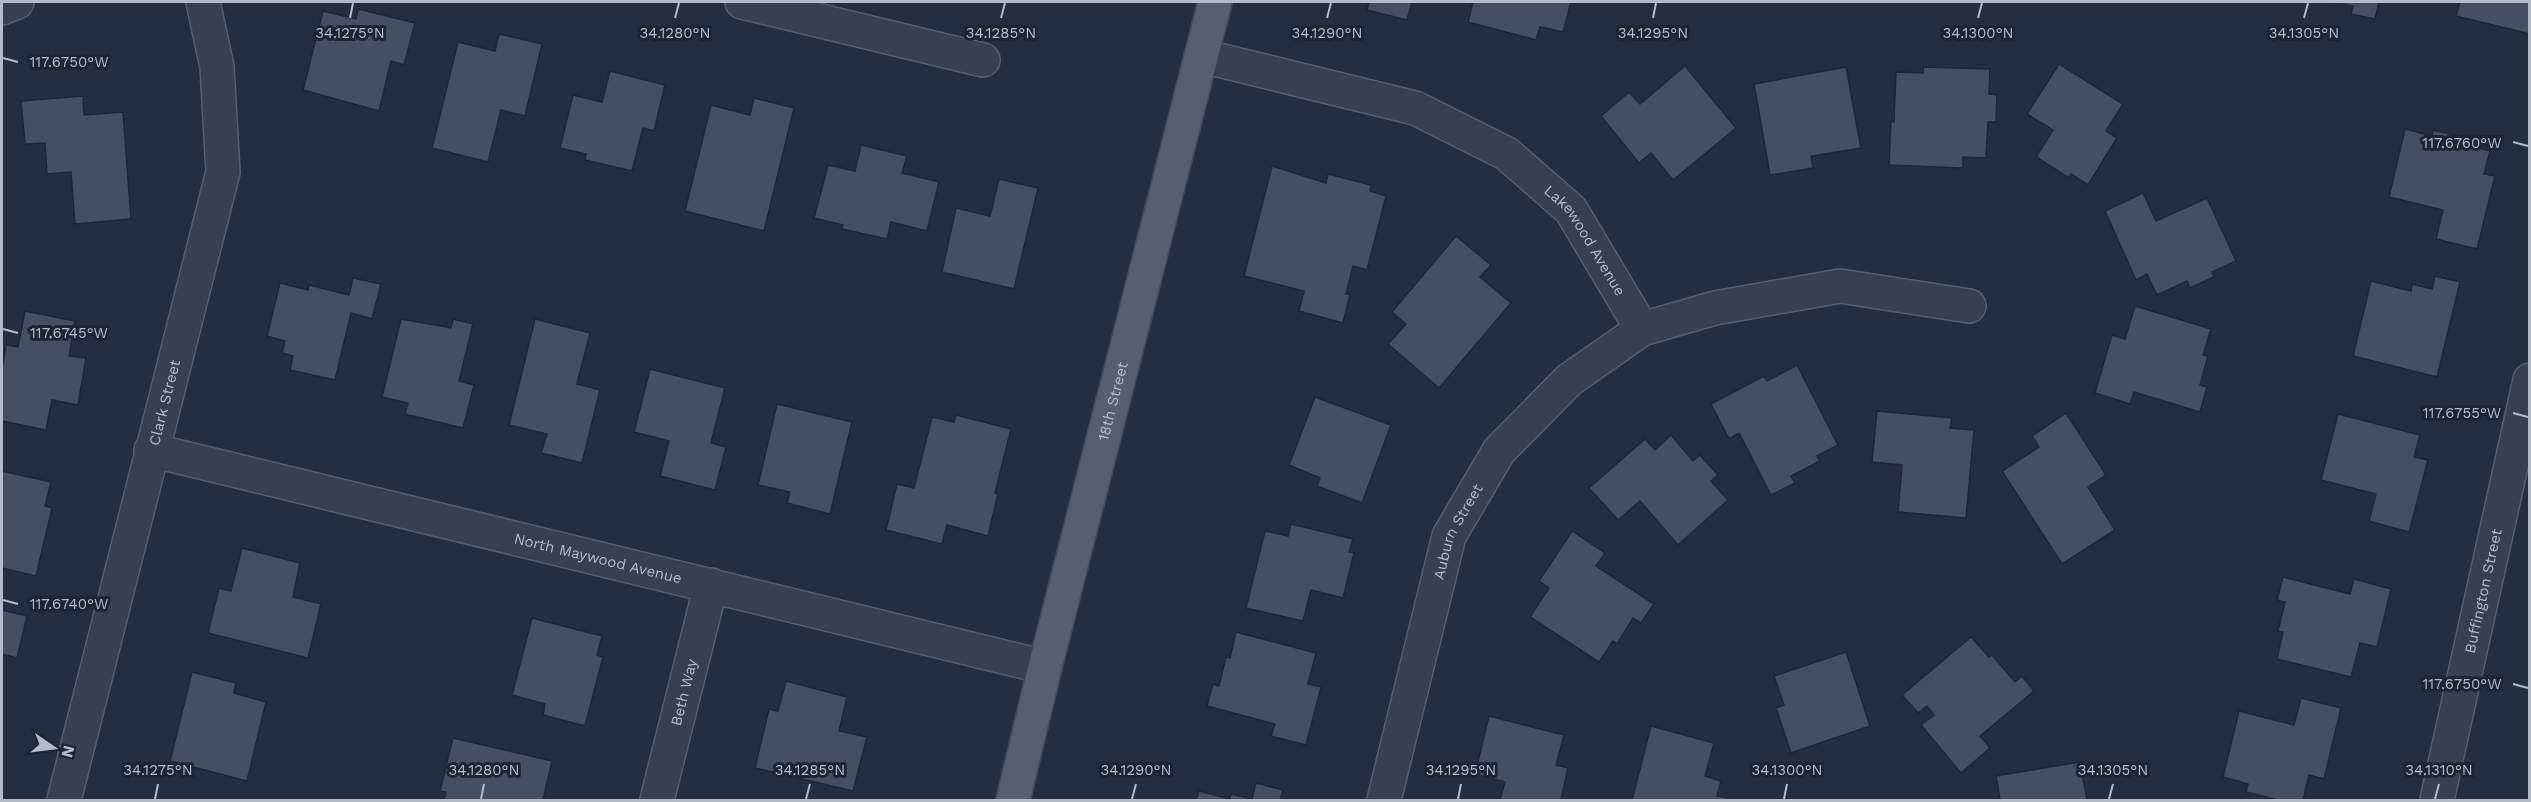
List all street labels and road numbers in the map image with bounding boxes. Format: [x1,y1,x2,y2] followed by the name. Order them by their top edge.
[1540,182,1629,299] street label: Lakewood Avenue
[145,357,184,447] street label: Clark Street
[1094,359,1132,443] street label: 18th Street
[1430,480,1487,581] street label: Auburn Street
[2461,526,2506,655] street label: Buffington Street
[512,529,684,588] street label: North Maywood Avenue
[667,657,701,728] street label: Beth Way

